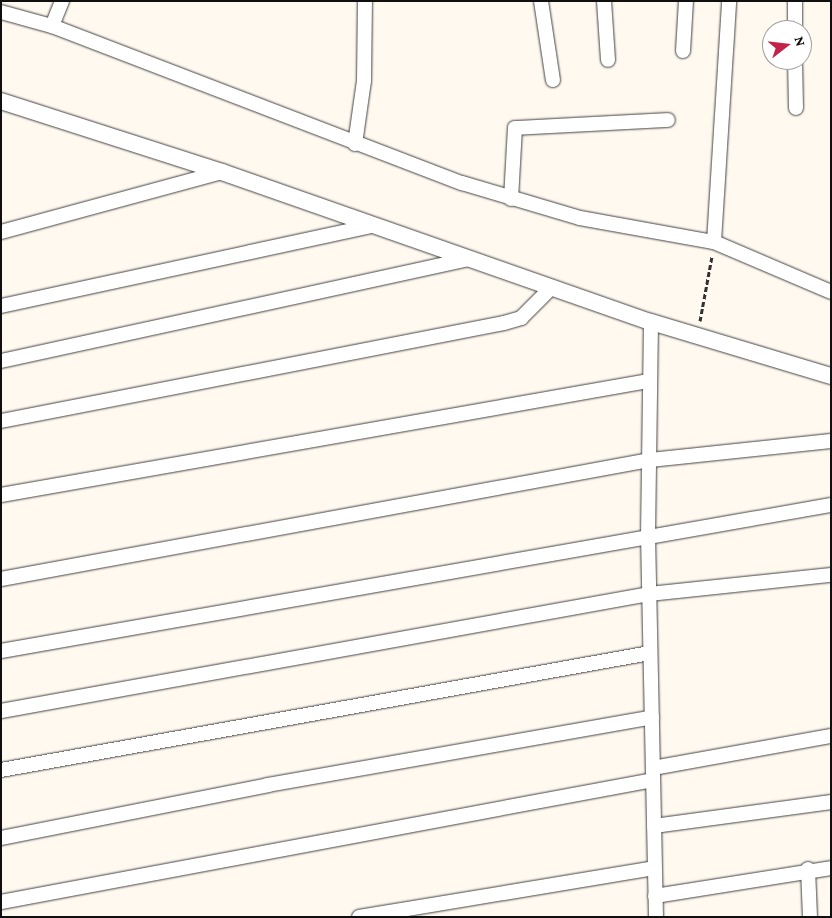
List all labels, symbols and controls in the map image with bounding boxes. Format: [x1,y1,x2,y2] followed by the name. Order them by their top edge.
[762,20,812,70] north arrow
[791,34,809,48] text: N

